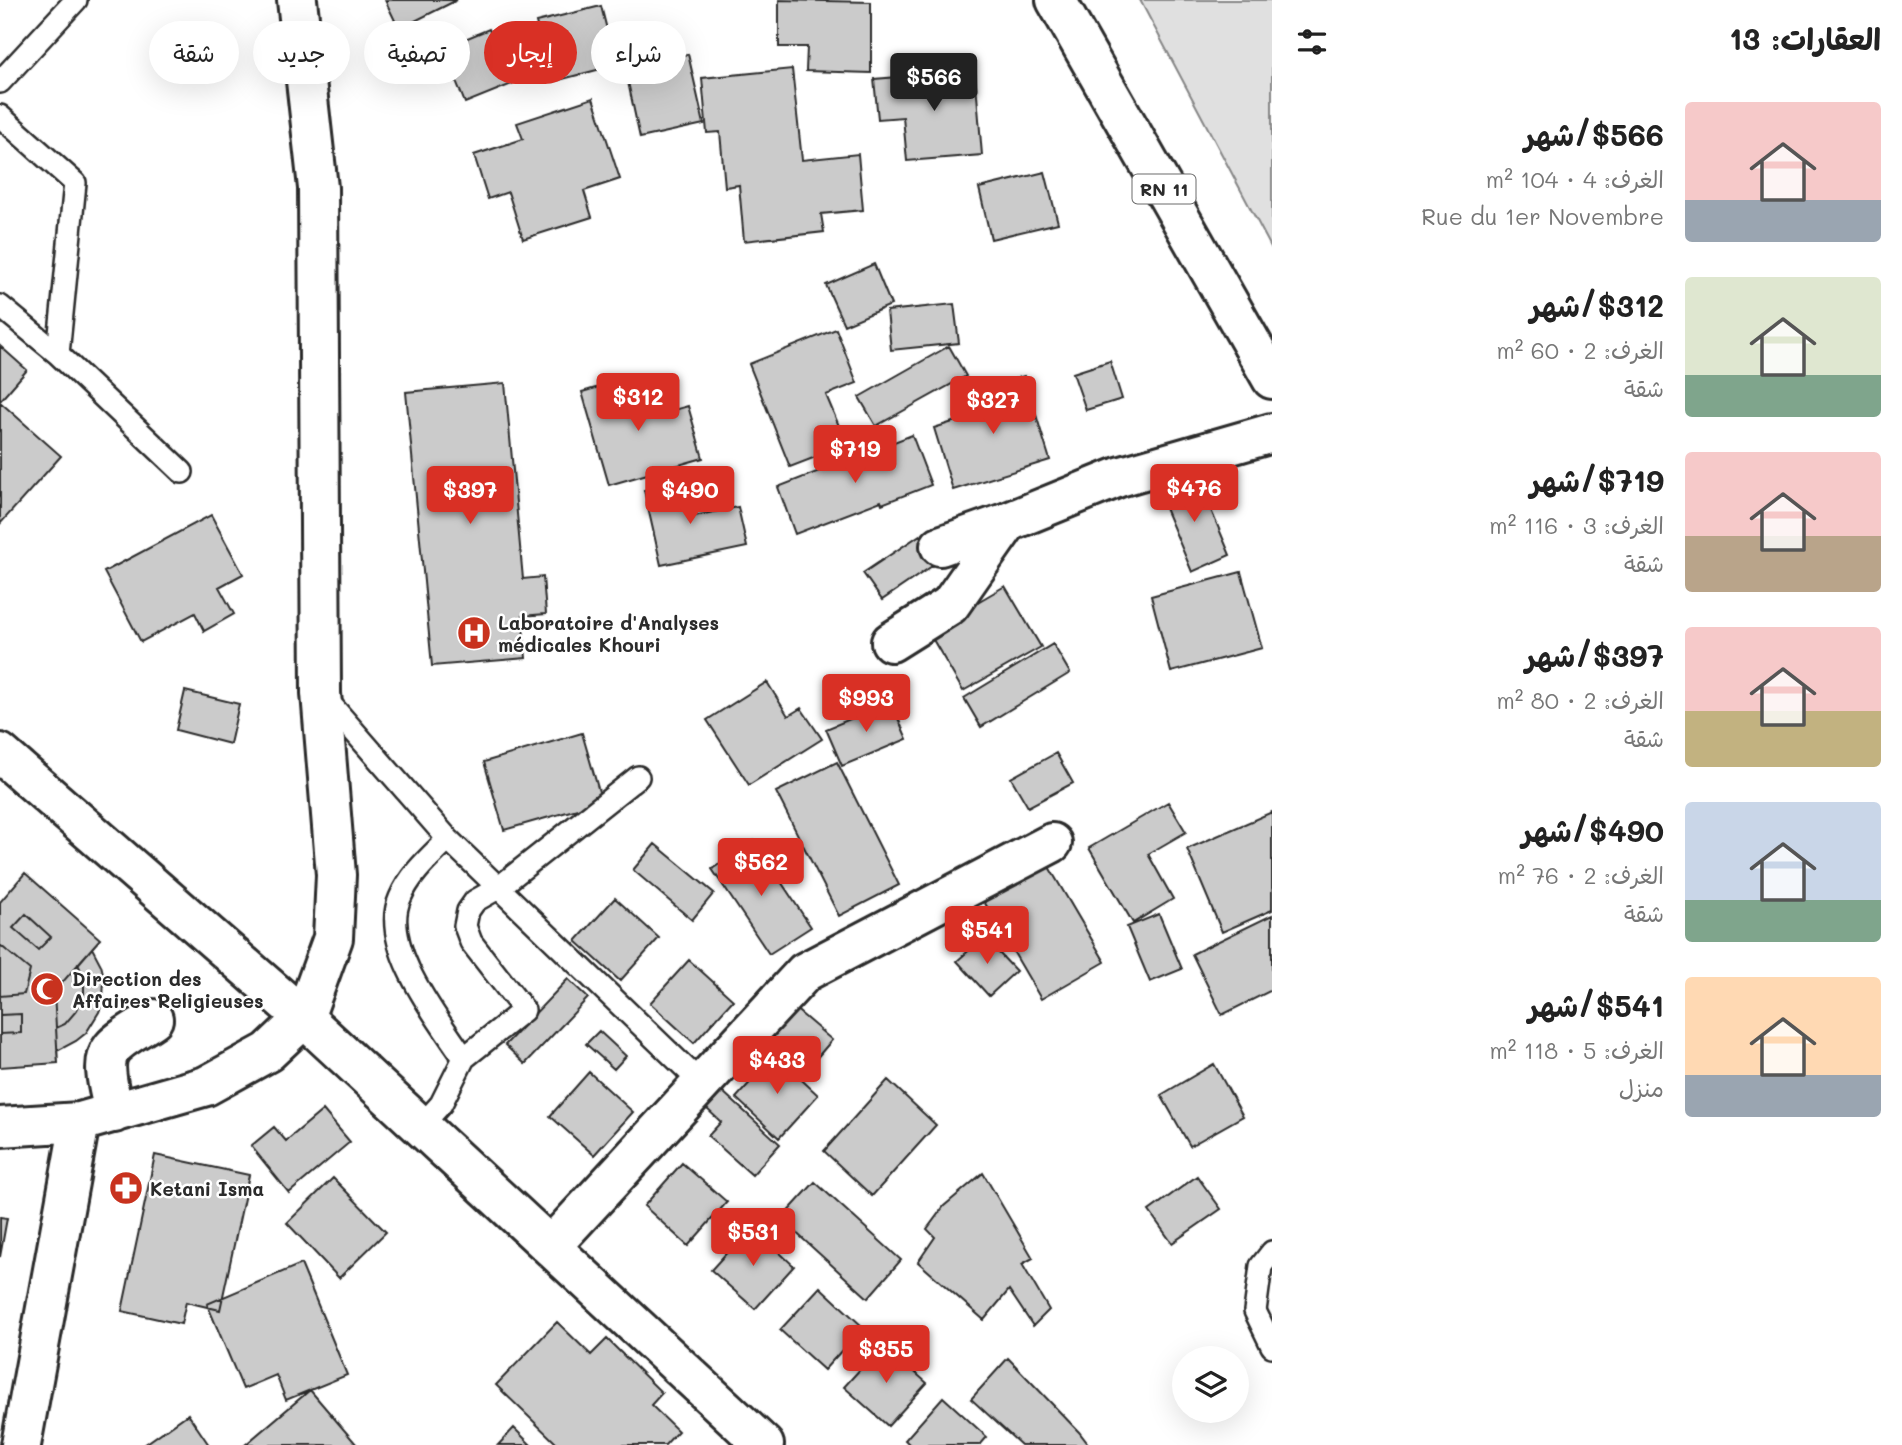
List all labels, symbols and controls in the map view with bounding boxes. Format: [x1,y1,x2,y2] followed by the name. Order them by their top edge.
[1729,18,1881,58] text: العقارات: 13
[149,21,239,84] chip: شقة
[253,21,350,84] chip: جديد
[364,21,470,84] chip: تصفية
[484,21,577,84] chip: إيجار
[591,21,686,84] chip: شراء
[1293,23,1331,61] icon: filters
[893,54,975,113] pin: $566
[906,61,962,91] text: $566
[1524,114,1664,154] text: $566/شهر
[1741,130,1825,214] icon: home
[1486,164,1664,194] text: الغرف: 4 · 104 m²
[1132,174,1196,204] road number: RN 11
[1421,201,1664,231] text: Rue du 1er Novembre
[1530,285,1664,325] text: $312/شهر
[1741,305,1825,389] icon: home
[1496,335,1664,365] text: الغرف: 2 · 60 m²
[1624,373,1664,403] text: شقة
[597,374,679,433] pin: $312
[952,376,1034,436] pin: $327
[612,381,664,411] text: $312
[966,384,1020,414] text: $327
[814,426,896,485] pin: $719
[829,433,881,463] text: $719
[1530,460,1664,500] text: $719/شهر
[1153,464,1235,524] pin: $476
[429,466,511,526] pin: $397
[649,466,731,526] pin: $490
[1166,472,1222,502] text: $476
[443,474,497,504] text: $397
[661,474,719,504] text: $490
[1741,480,1825,564] icon: home
[1489,510,1664,540] text: الغرف: 3 · 116 m²
[1624,548,1664,578] text: شقة
[498,610,719,657] place label: Laboratoire d'Analyses médicales Khouri
[455,614,493,652] hospital icon: Laboratoire d'Analyses médicales Khouri
[1525,635,1664,675] text: $397/شهر
[1741,655,1825,739] icon: home
[825,674,907,734] pin: $993
[838,682,894,712] text: $993
[1496,685,1664,715] text: الغرف: 2 · 80 m²
[1624,723,1664,753] text: شقة
[1522,810,1664,850] text: $490/شهر
[1741,830,1825,914] icon: home
[720,838,802,898] pin: $562
[734,846,788,876] text: $562
[1498,860,1664,890] text: الغرف: 2 · 76 m²
[1624,898,1664,928] text: شقة
[946,906,1028,966] pin: $541
[961,914,1013,944] text: $541
[72,966,264,1013] place label: Direction des Affaires Religieuses
[28,970,66,1008] mosque icon: Direction des Affaires Religieuses
[1528,985,1664,1025] text: $541/شهر
[1741,1005,1825,1089] icon: home
[1489,1035,1664,1065] text: الغرف: 5 · 118 m²
[736,1036,818,1096] pin: $433
[749,1044,805,1074] text: $433
[1619,1073,1664,1103] text: منزل
[107,1169,145,1207] pharmacy icon: Ketani Isma
[150,1176,264,1201] place label: Ketani Isma
[712,1208,794,1268] pin: $531
[727,1216,779,1246] text: $531
[845,1326,927,1385] pin: $355
[859,1333,913,1363] text: $355
[1172,1346,1249,1423] map controls
[1172,1346,1249,1423] button: layers

